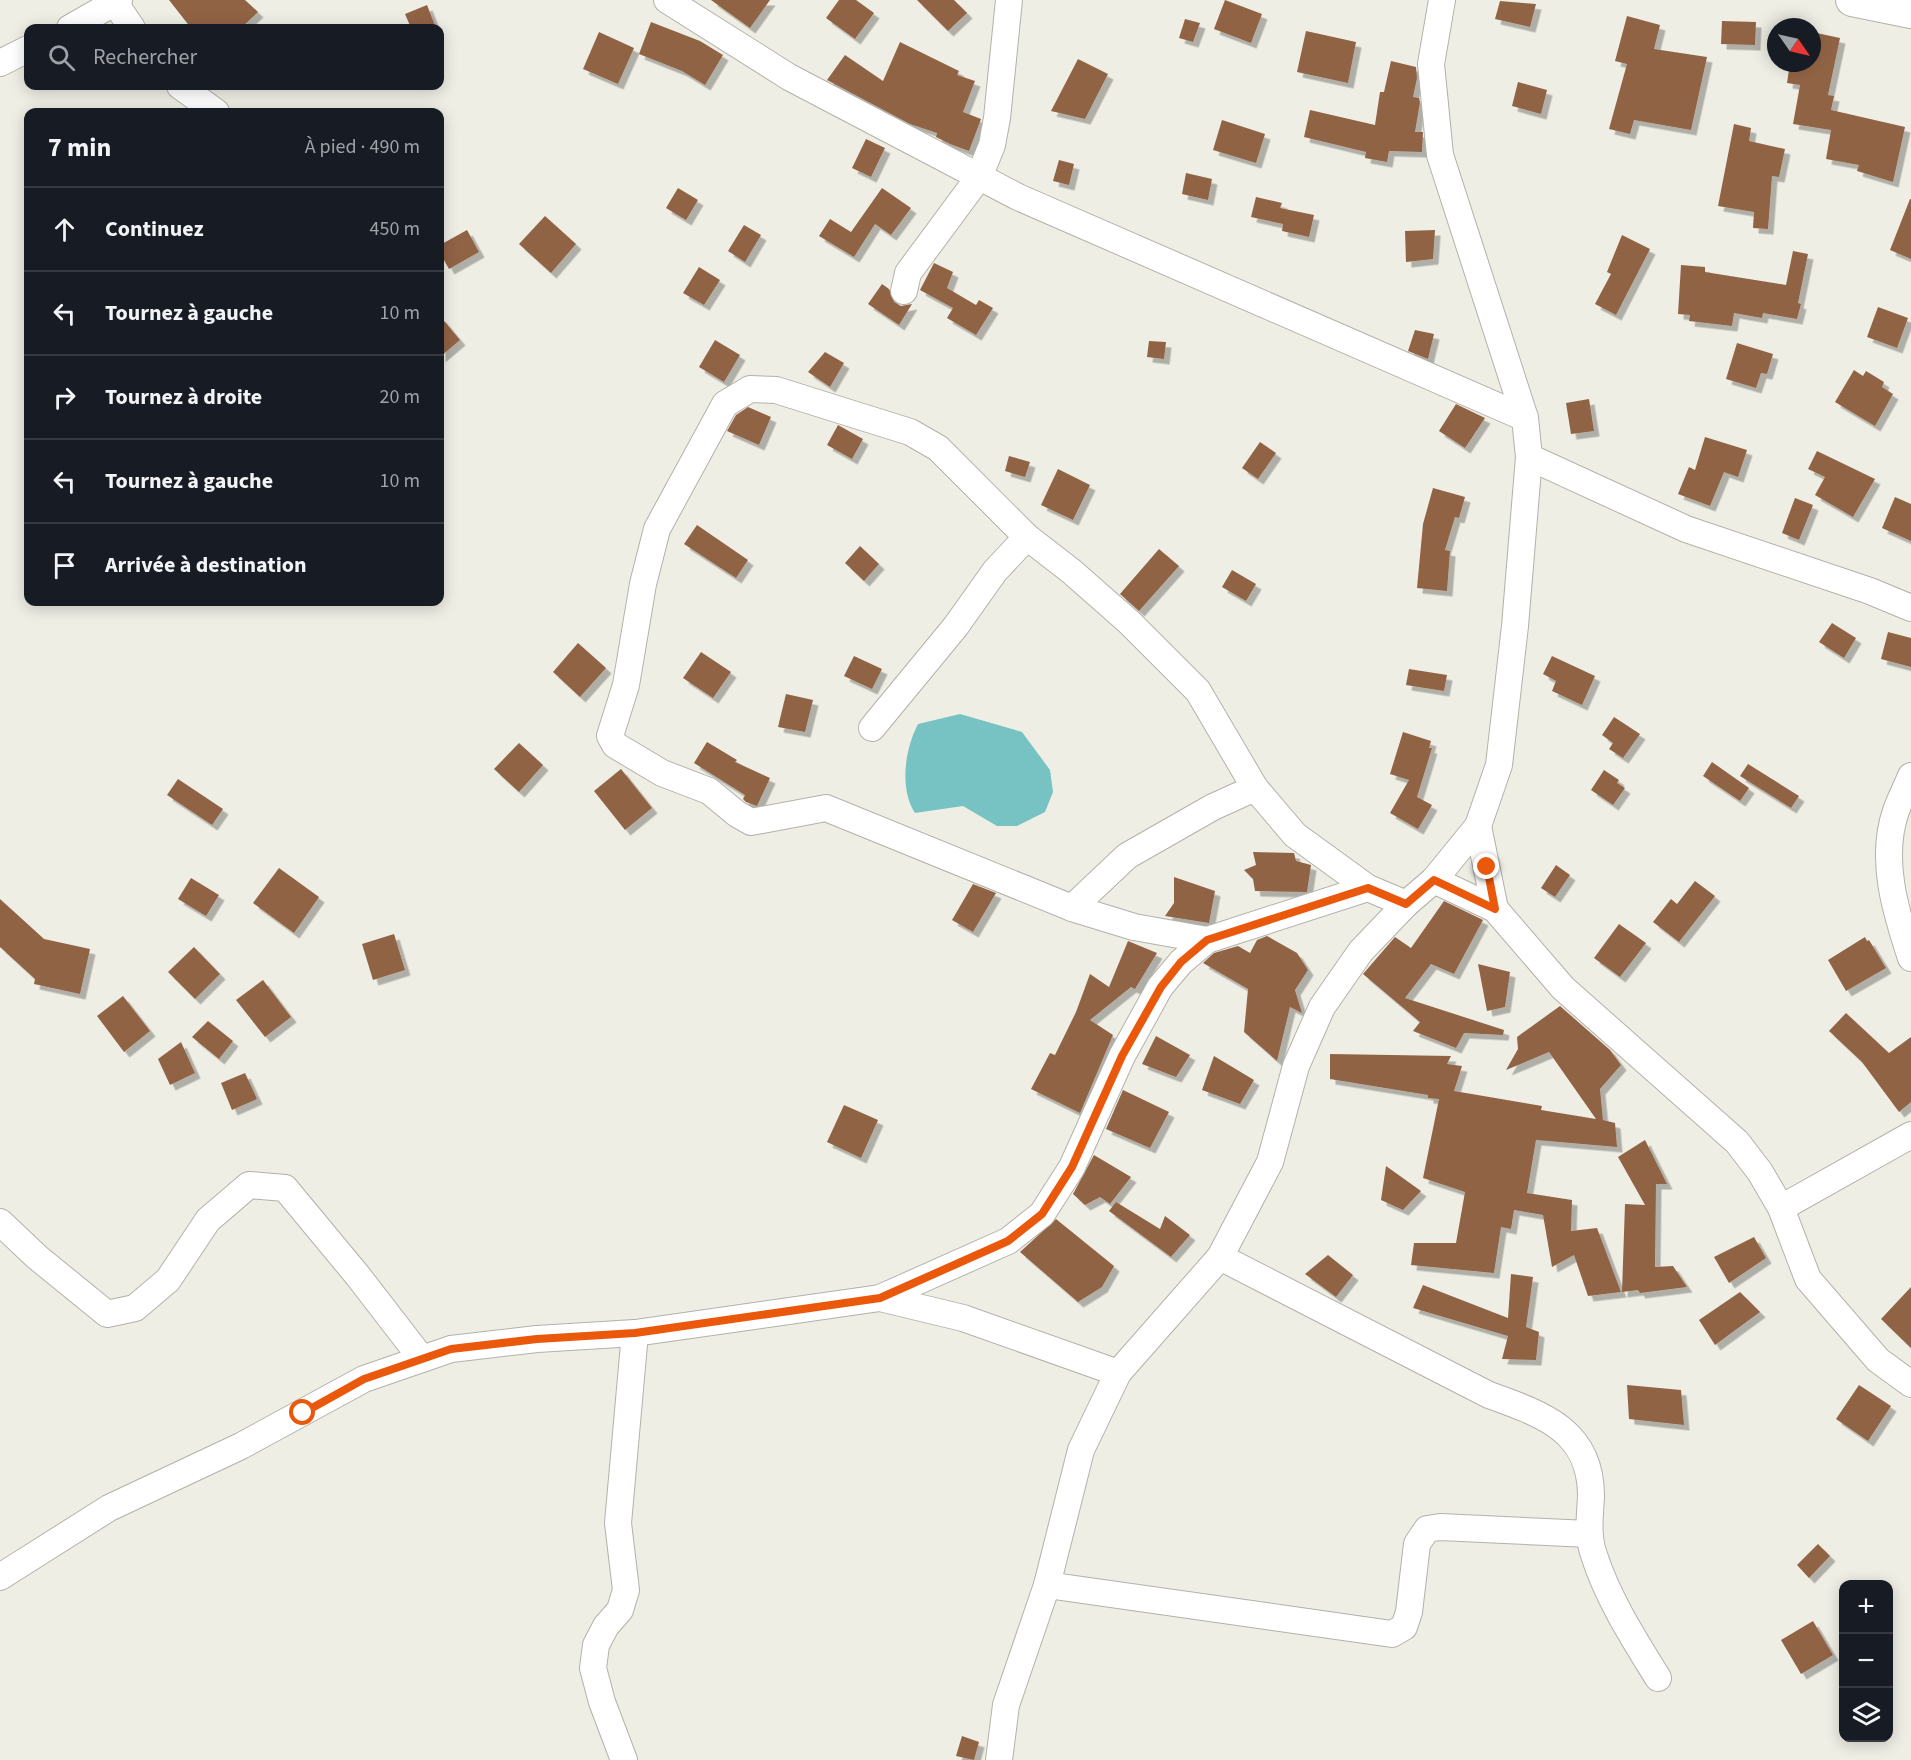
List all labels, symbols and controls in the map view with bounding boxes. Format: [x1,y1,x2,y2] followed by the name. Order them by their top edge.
[1767,18,1821,72] north arrow
[24,24,444,90] search box
[45,41,78,74] icon: search
[93,41,197,73] text: Rechercher
[48,129,111,166] text: 7 min
[305,133,420,161] text: À pied · 490 m
[48,213,81,246] icon: ahead
[105,213,204,245] text: Continuez
[370,215,420,243] text: 450 m
[48,297,81,330] icon: left
[105,297,273,329] text: Tournez à gauche
[380,299,420,327] text: 10 m
[48,381,81,414] icon: right
[105,381,262,413] text: Tournez à droite
[380,383,420,411] text: 20 m
[48,465,81,498] icon: left
[105,465,273,497] text: Tournez à gauche
[380,467,420,495] text: 10 m
[48,549,81,582] icon: arrive
[105,549,307,581] text: Arrivée à destination
[1473,853,1499,879] route end
[289,1399,315,1425] route start
[1839,1580,1893,1742] map controls
[1839,1580,1893,1634] button: +
[1839,1634,1893,1688] button: −
[1839,1688,1893,1742] button: layers

